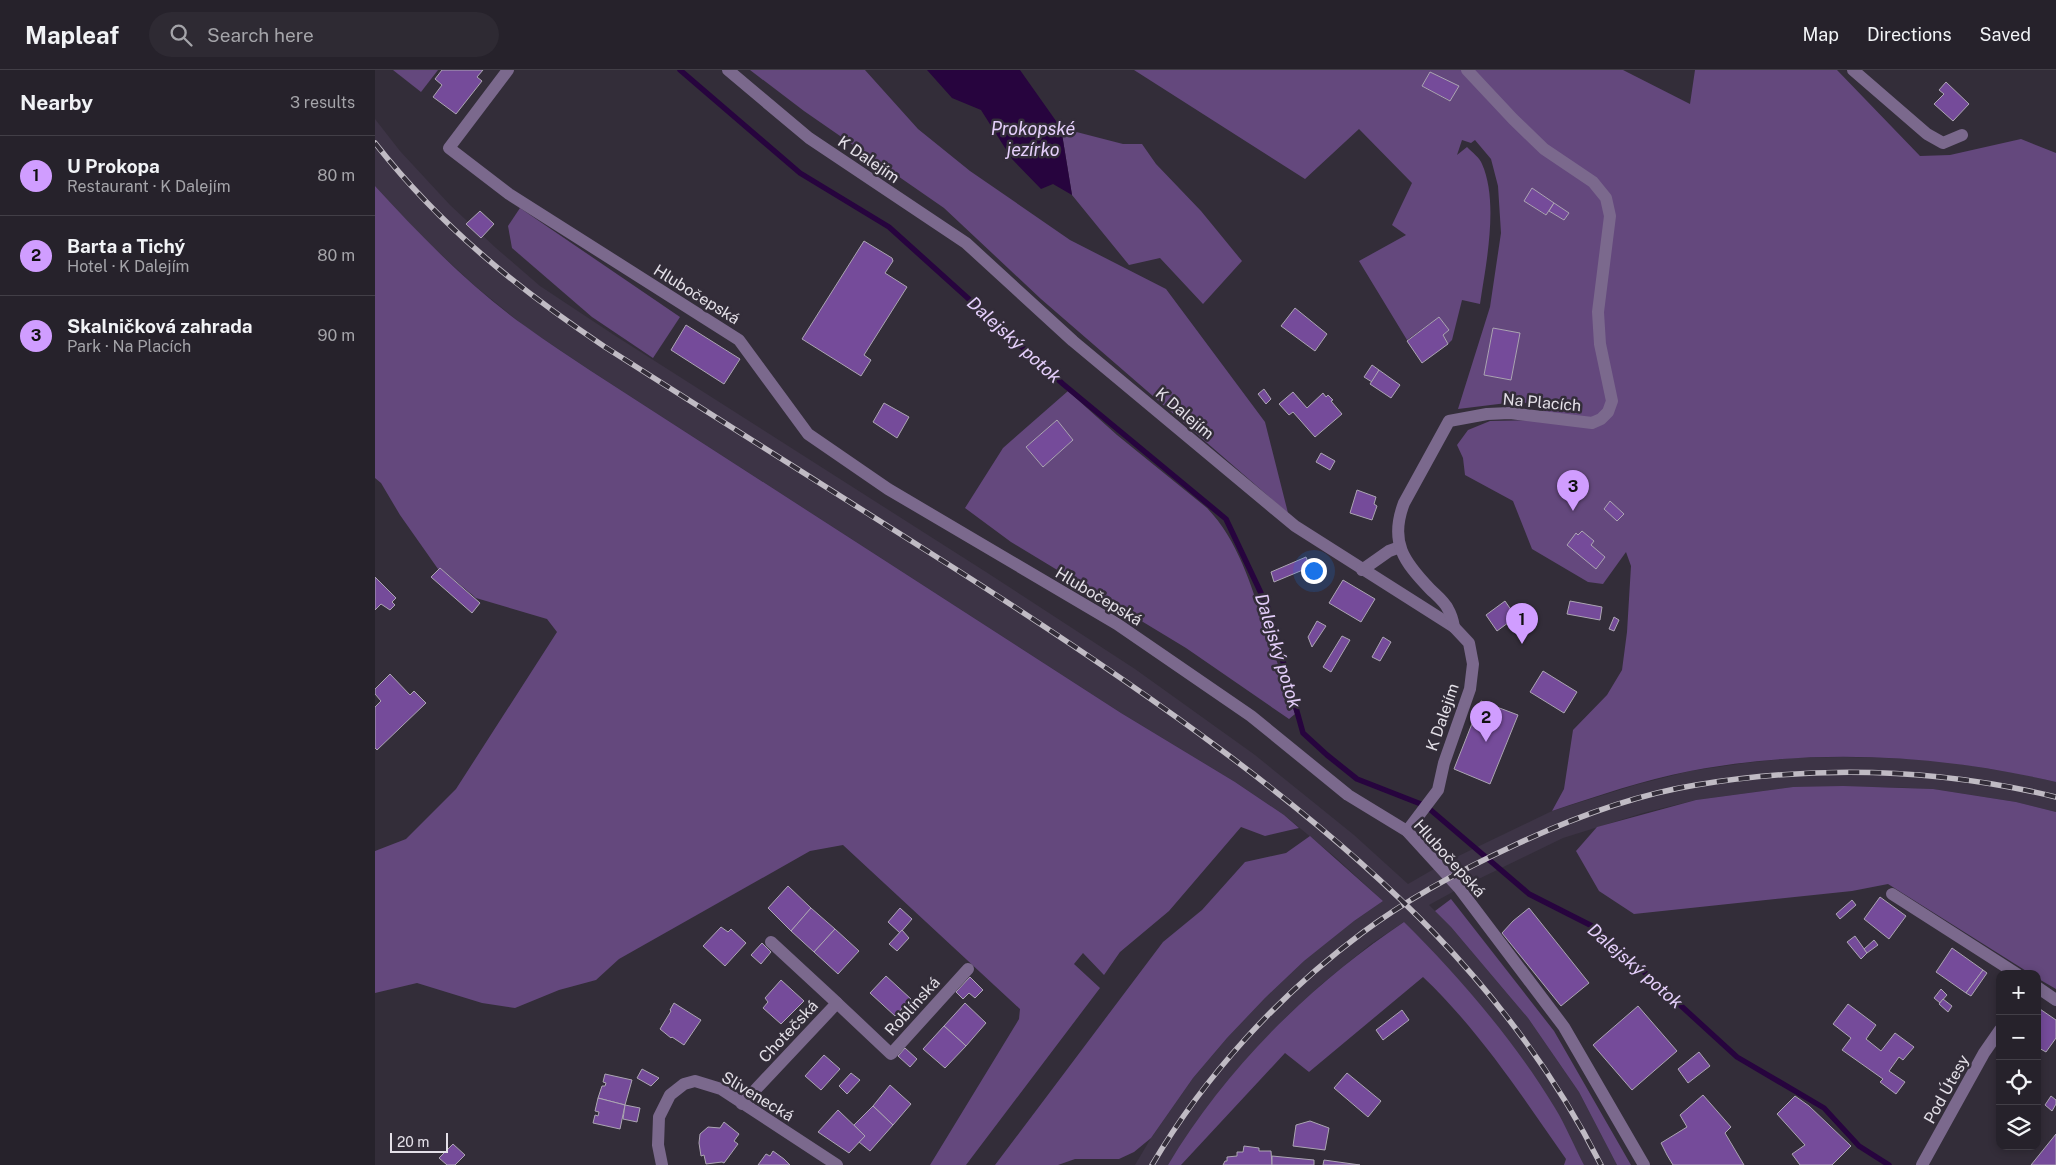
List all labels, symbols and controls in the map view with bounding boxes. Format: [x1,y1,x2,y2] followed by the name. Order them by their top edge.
[149,12,499,57] search box
[25,21,119,49] text: Mapleaf
[167,21,195,49] icon: search
[207,24,314,46] text: Search here
[1802,24,1839,45] text: Map
[1867,24,1952,45] text: Directions
[1980,24,2031,45] text: Saved
[20,90,93,115] text: Nearby
[290,93,355,112] text: 3 results
[991,118,1076,160] water label: Prokopské jezírko
[834,132,903,187] street label: K Dalejím
[67,155,160,177] text: U Prokopa
[33,166,39,185] text: 1
[317,166,355,185] text: 80 m
[67,177,231,196] text: Restaurant · K Dalejím
[67,235,185,257] text: Barta a Tichý
[31,246,41,265] text: 2
[317,246,355,265] text: 80 m
[67,257,189,276] text: Hotel · K Dalejím
[650,260,743,328] street label: Hlubočepská
[963,292,1066,387] water label: Dalejský potok
[67,315,253,337] text: Skalničková zahrada
[31,326,41,345] text: 3
[318,326,355,345] text: 90 m
[67,337,191,356] text: Park · Na Placích
[1152,383,1218,443] street label: K Dalejím
[1502,390,1582,415] street label: Na Placích
[1557,470,1589,511] pin: 3
[1301,558,1327,584] your location
[1052,563,1146,630] street label: Hlubočepská
[1251,591,1306,711] water label: Dalejský potok
[1506,603,1538,644] pin: 1
[1422,681,1463,754] street label: K Dalejím
[1470,701,1502,742] pin: 2
[1410,816,1489,901] street label: Hlubočepská
[1584,919,1687,1013] water label: Dalejský potok
[1996,970,2041,1150] map controls
[1996,970,2041,1015] button: +
[881,973,944,1040] street label: Roblínská
[755,996,822,1066] street label: Chotečská
[1996,1015,2041,1060] button: −
[1919,1051,1973,1127] street label: Pod Útesy
[1996,1060,2041,1105] button: locate
[718,1067,797,1125] street label: Slivenecká
[1996,1105,2041,1150] button: layers
[390,1130,447,1153] scale bar
[397,1134,429,1150] text: 20 m

